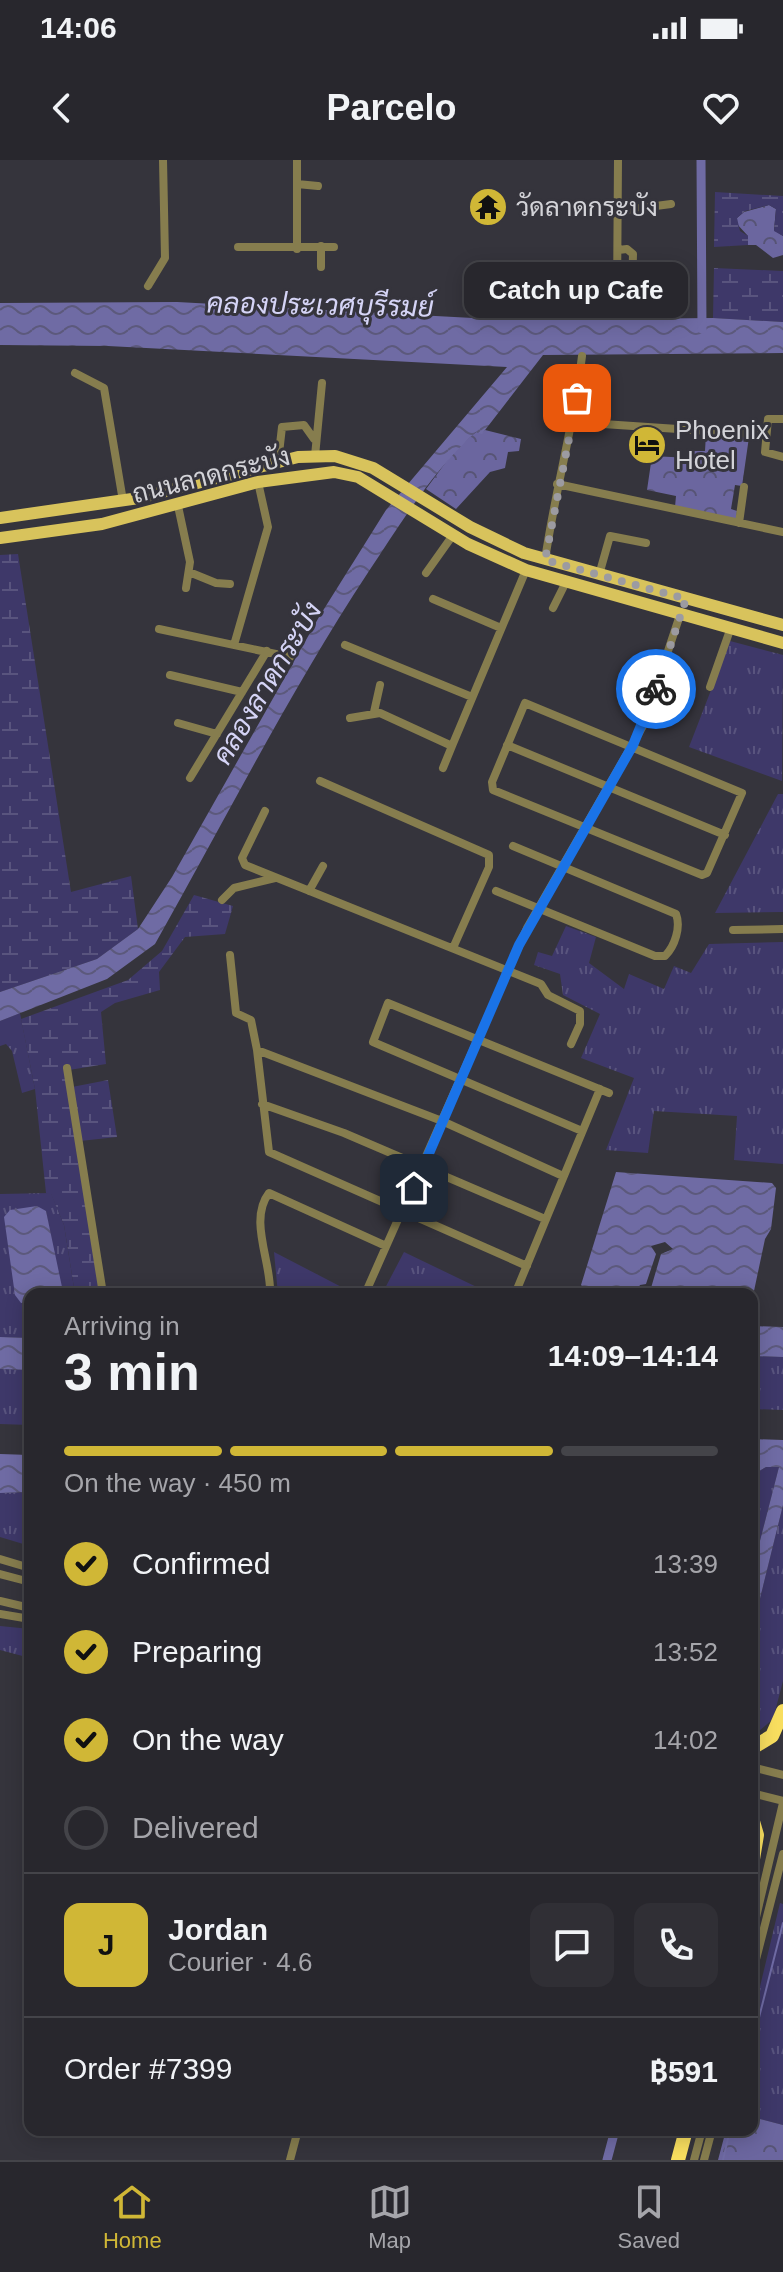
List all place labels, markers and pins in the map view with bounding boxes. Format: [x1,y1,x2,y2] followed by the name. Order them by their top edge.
[467,186,509,228] temple icon: วัดลาดกระบัง
[516,191,658,222] place label: วัดลาดกระบัง
[465,262,689,318] callout: Catch up Cafe
[543,364,611,432] pin
[675,415,769,475] place label: Phoenix Hotel
[626,424,668,466] hotel icon: Phoenix Hotel
[380,1154,448,1222] pin

